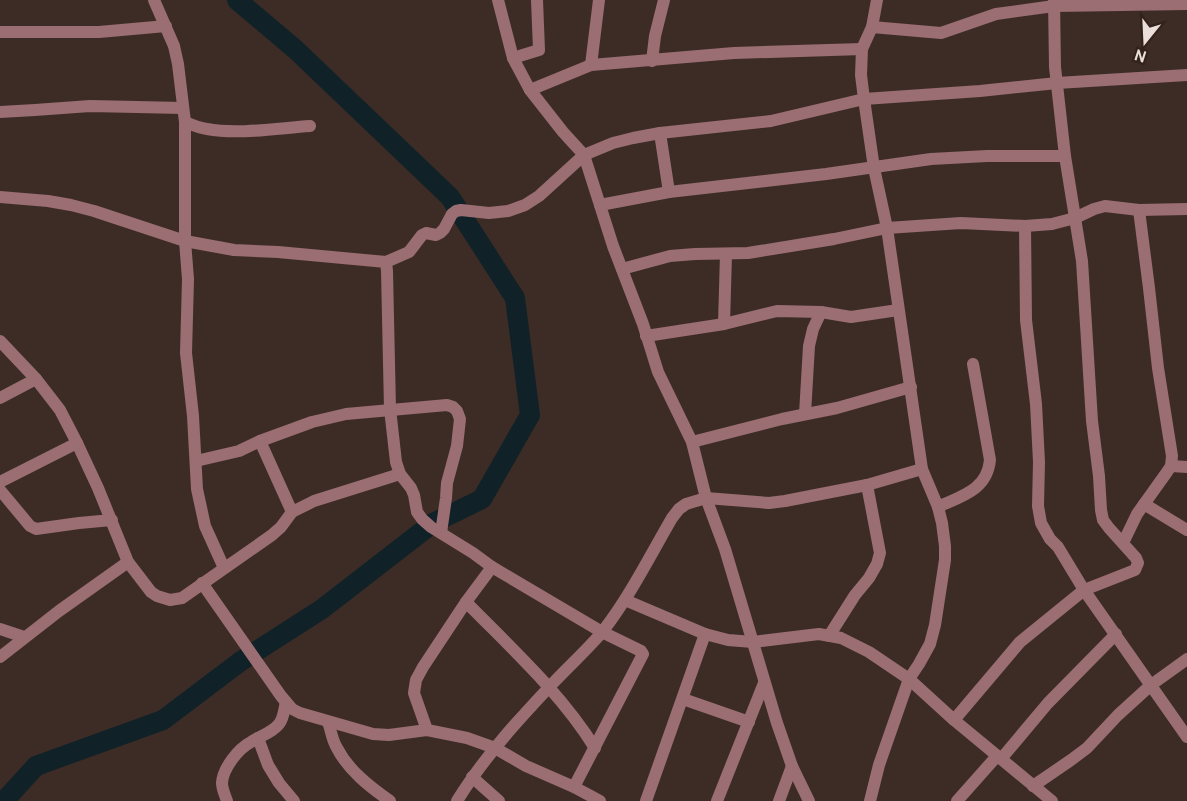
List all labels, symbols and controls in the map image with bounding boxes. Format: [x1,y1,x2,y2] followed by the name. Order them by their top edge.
[1115,12,1175,72] north arrow
[1132,45,1149,67] text: N

